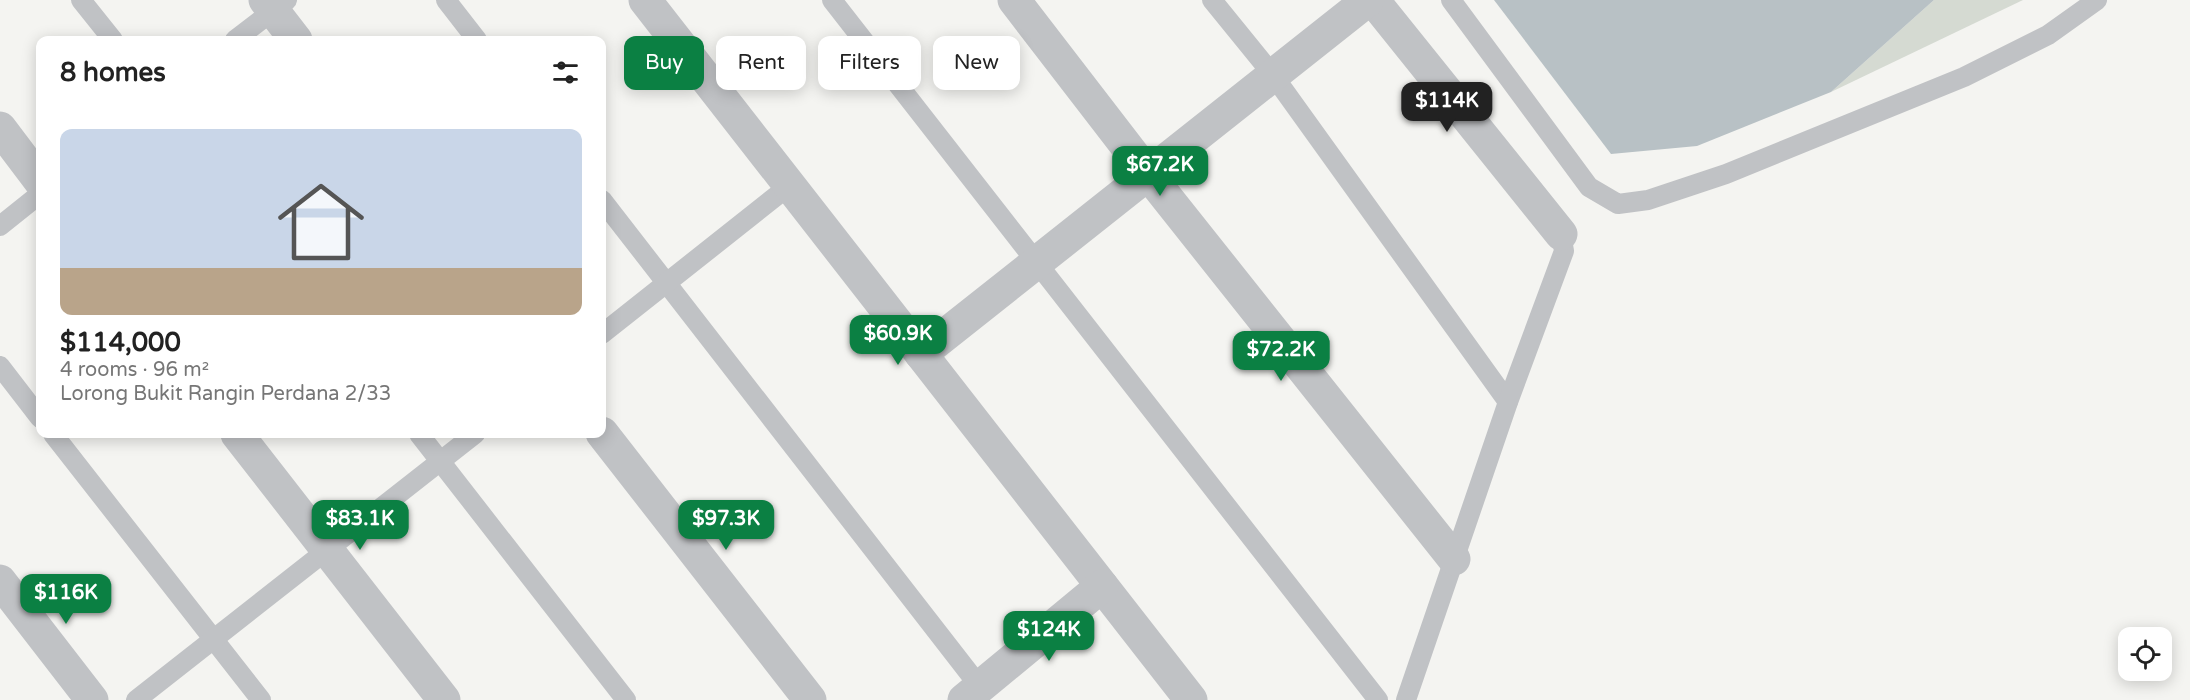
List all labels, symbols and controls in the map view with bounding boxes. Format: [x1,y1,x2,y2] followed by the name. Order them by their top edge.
[624,36,704,90] chip: Buy
[716,36,806,90] chip: Rent
[818,36,921,90] chip: Filters
[933,36,1020,90] chip: New
[549,56,582,89] icon: filters
[60,57,166,88] text: 8 homes
[1405,82,1489,133] pin: $114K
[1415,89,1479,113] text: $114K
[1111,146,1209,197] pin: $67.2K
[1126,153,1194,177] text: $67.2K
[267,168,375,276] icon: home
[849,315,947,366] pin: $60.9K
[864,322,932,346] text: $60.9K
[60,327,181,358] text: $114,000
[1232,331,1330,382] pin: $72.2K
[1247,338,1315,362] text: $72.2K
[60,358,209,382] text: 4 rooms · 96 m²
[60,382,391,406] text: Lorong Bukit Rangin Perdana 2/33
[311,500,409,551] pin: $83.1K
[677,500,775,551] pin: $97.3K
[326,507,394,531] text: $83.1K
[692,507,760,531] text: $97.3K
[24,574,108,625] pin: $116K
[34,581,98,605] text: $116K
[1007,611,1091,662] pin: $124K
[1017,618,1081,642] text: $124K
[2118,627,2172,681] map controls
[2118,627,2172,681] button: locate

